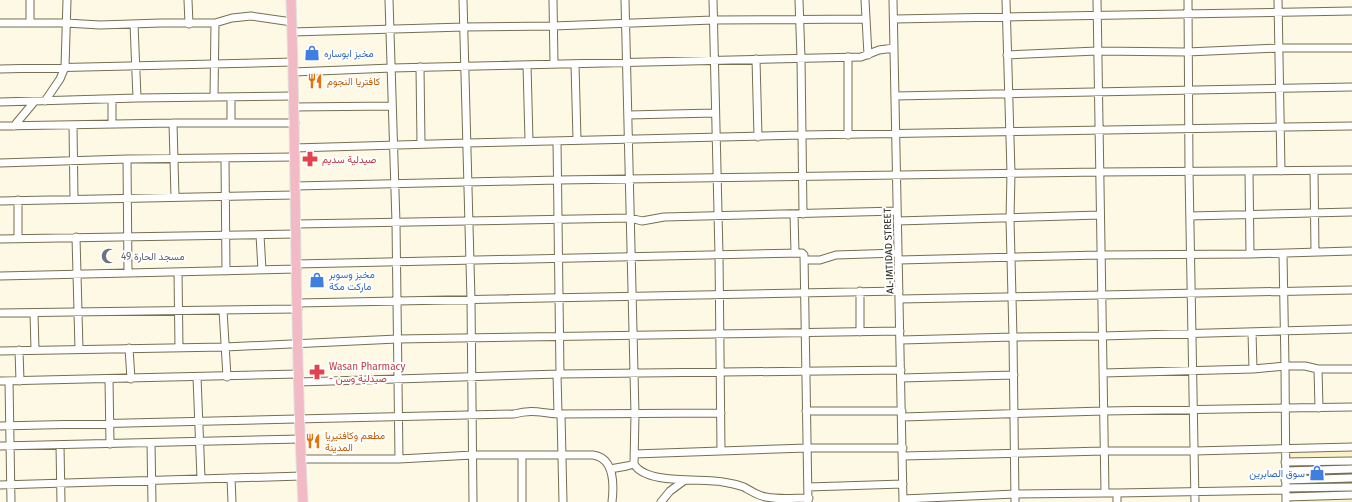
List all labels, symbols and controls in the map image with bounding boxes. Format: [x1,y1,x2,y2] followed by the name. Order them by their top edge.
[303,44,321,62] shop icon: مخبز ابوساره
[324,48,374,60] place label: مخبز ابوساره
[306,72,324,90] restaurant icon: كافتريا النجوم
[327,76,381,88] place label: كافتريا النجوم
[301,150,319,168] pharmacy icon: صيدلية سديم
[322,154,376,166] place label: صيدلية سديم
[881,207,896,294] street label: AL-IMTIDAD STREET
[100,247,118,265] mosque icon: مسجد الحارة 49
[121,251,185,263] place label: مسجد الحارة 49
[328,269,375,293] place label: مخبز وسوبر ماركت مكة
[308,271,326,289] shop icon: مخبز وسوبر ماركت مكة
[329,361,405,385] place label: Wasan Pharmacy - صيدلية وسن
[308,363,326,381] pharmacy icon: Wasan Pharmacy - صيدلية وسن
[325,430,385,454] place label: مطعم وكافتيريا المدينة
[304,432,322,450] restaurant icon: مطعم وكافتيريا المدينة
[1308,464,1326,482] shop icon: سوق الصابرين
[1249,468,1305,480] place label: سوق الصابرين

